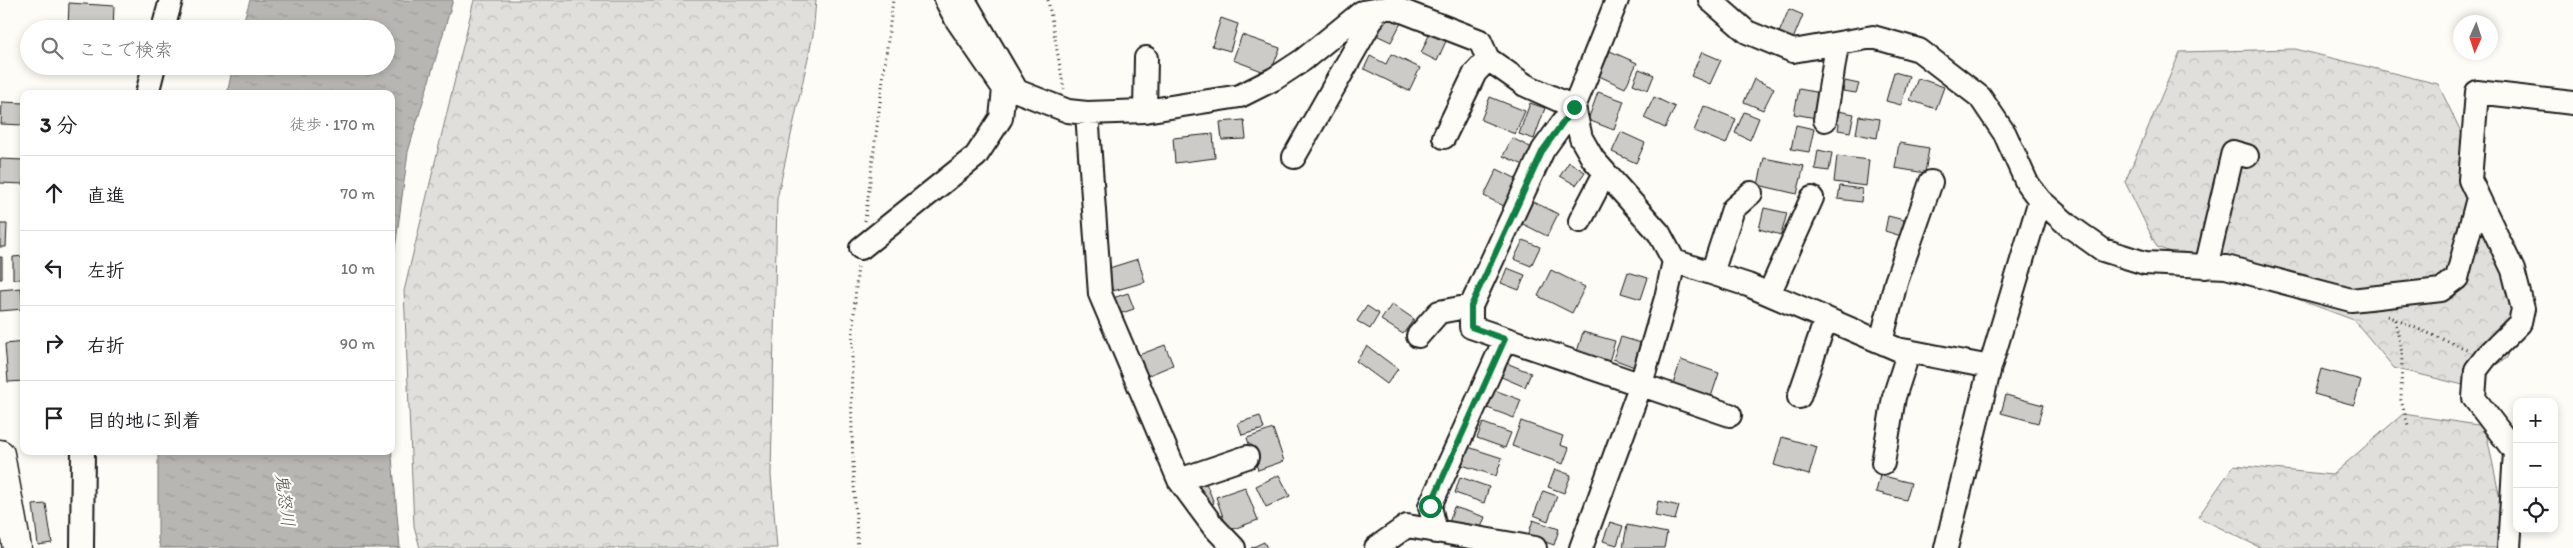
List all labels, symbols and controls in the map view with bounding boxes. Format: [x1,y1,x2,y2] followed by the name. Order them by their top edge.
[2453,15,2498,60] north arrow
[20,20,395,75] search box
[38,34,66,62] icon: search
[78,38,173,61] text: ここで検索
[1563,96,1586,119] route end
[40,112,77,137] text: 3 分
[290,115,375,134] text: 徒歩 · 170 m
[40,179,68,207] icon: ahead
[87,184,125,207] text: 直進
[340,184,375,203] text: 70 m
[40,254,68,282] icon: left
[87,259,125,282] text: 左折
[341,259,375,278] text: 10 m
[40,329,68,357] icon: right
[87,334,125,357] text: 右折
[340,334,375,353] text: 90 m
[2513,398,2558,533] map controls
[2513,398,2558,443] button: +
[40,404,68,432] icon: arrive
[87,409,201,432] text: 目的地に到着
[2513,443,2558,488] button: −
[271,472,299,528] water label: 鬼怒川
[2513,488,2558,533] button: locate
[1419,495,1442,518] route start

